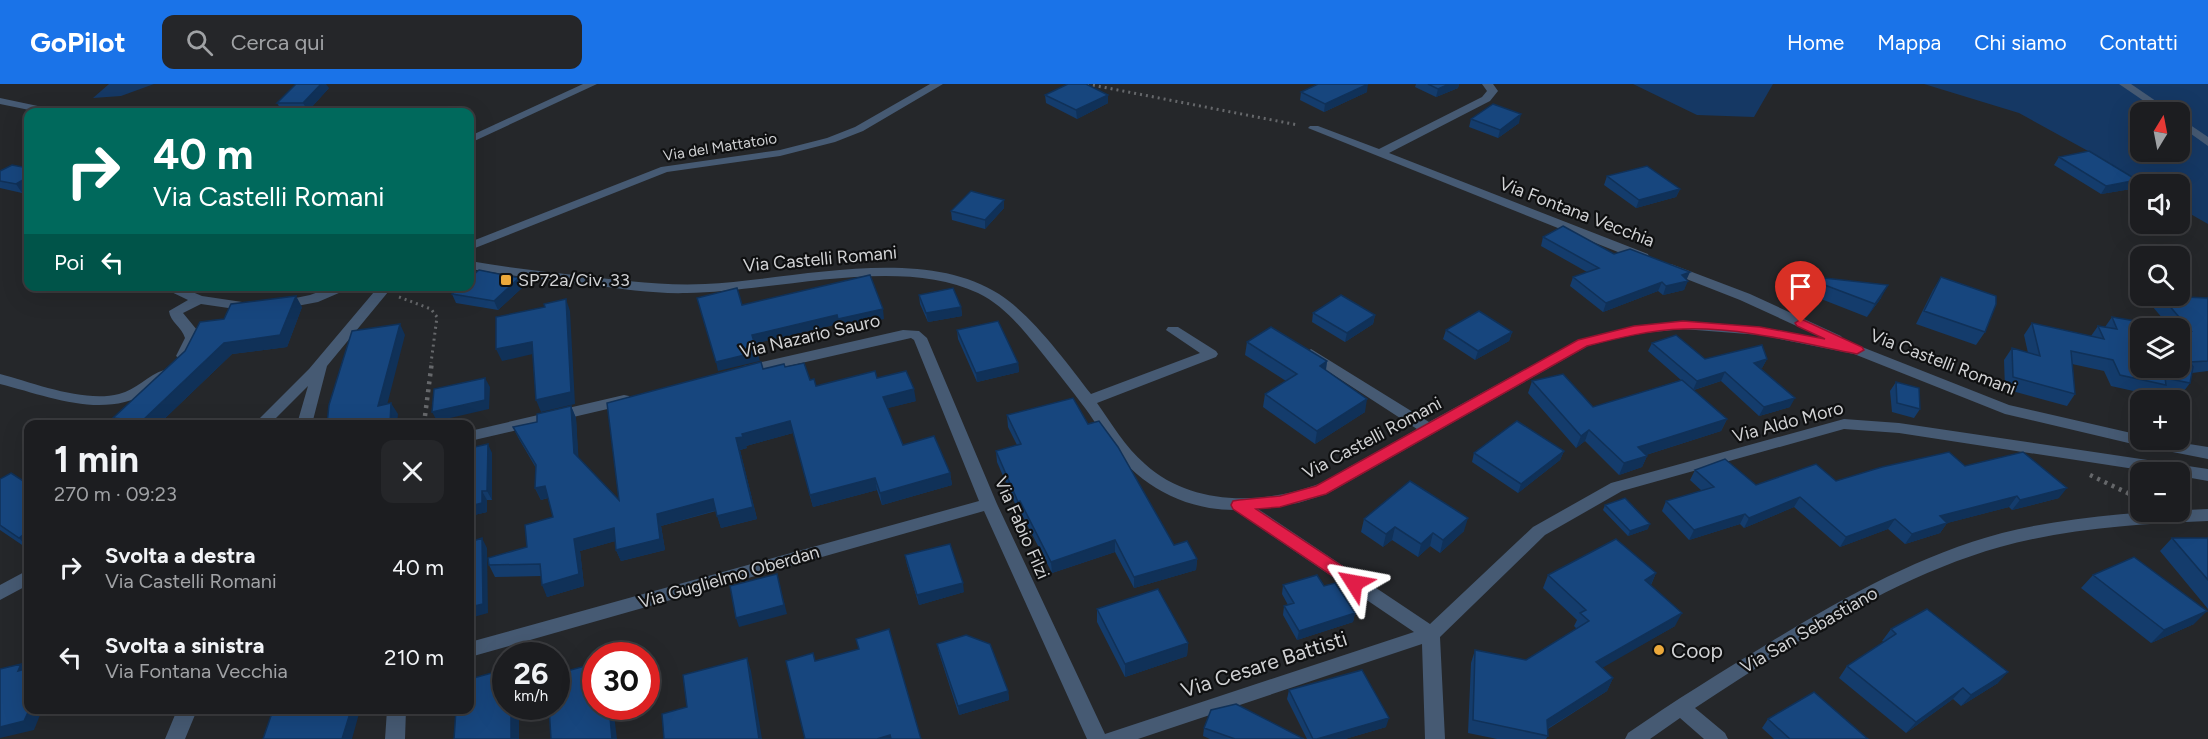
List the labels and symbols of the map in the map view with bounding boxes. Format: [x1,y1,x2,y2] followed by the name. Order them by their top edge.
[2130,102,2190,162] north arrow
[662,129,779,165] street label: Via del Mattatoio
[1496,172,1658,252] street label: Via Fontana Vecchia
[742,241,898,277] street label: Via Castelli Romani
[1775,261,1826,323] pin
[518,269,630,291] place label: SP72a/Civ. 33
[499,273,513,287] marker: SP72a/Civ. 33
[738,309,882,363] street label: Via Nazario Sauro
[1867,324,2019,400] street label: Via Castelli Romani
[1299,392,1445,484] street label: Via Castelli Romani
[1730,397,1846,447] street label: Via Aldo Moro
[990,473,1054,583] street label: Via Fabio Filzi
[636,541,822,613] street label: Via Guglielmo Oberdan
[1322,551,1386,615] position arrow
[1737,582,1881,678] street label: Via San Sebastiano
[1178,625,1350,703] street label: Via Cesare Battisti
[1671,638,1723,663] place label: Coop
[582,642,660,720] speed limit sign: 30
[1652,643,1666,657] marker: Coop

